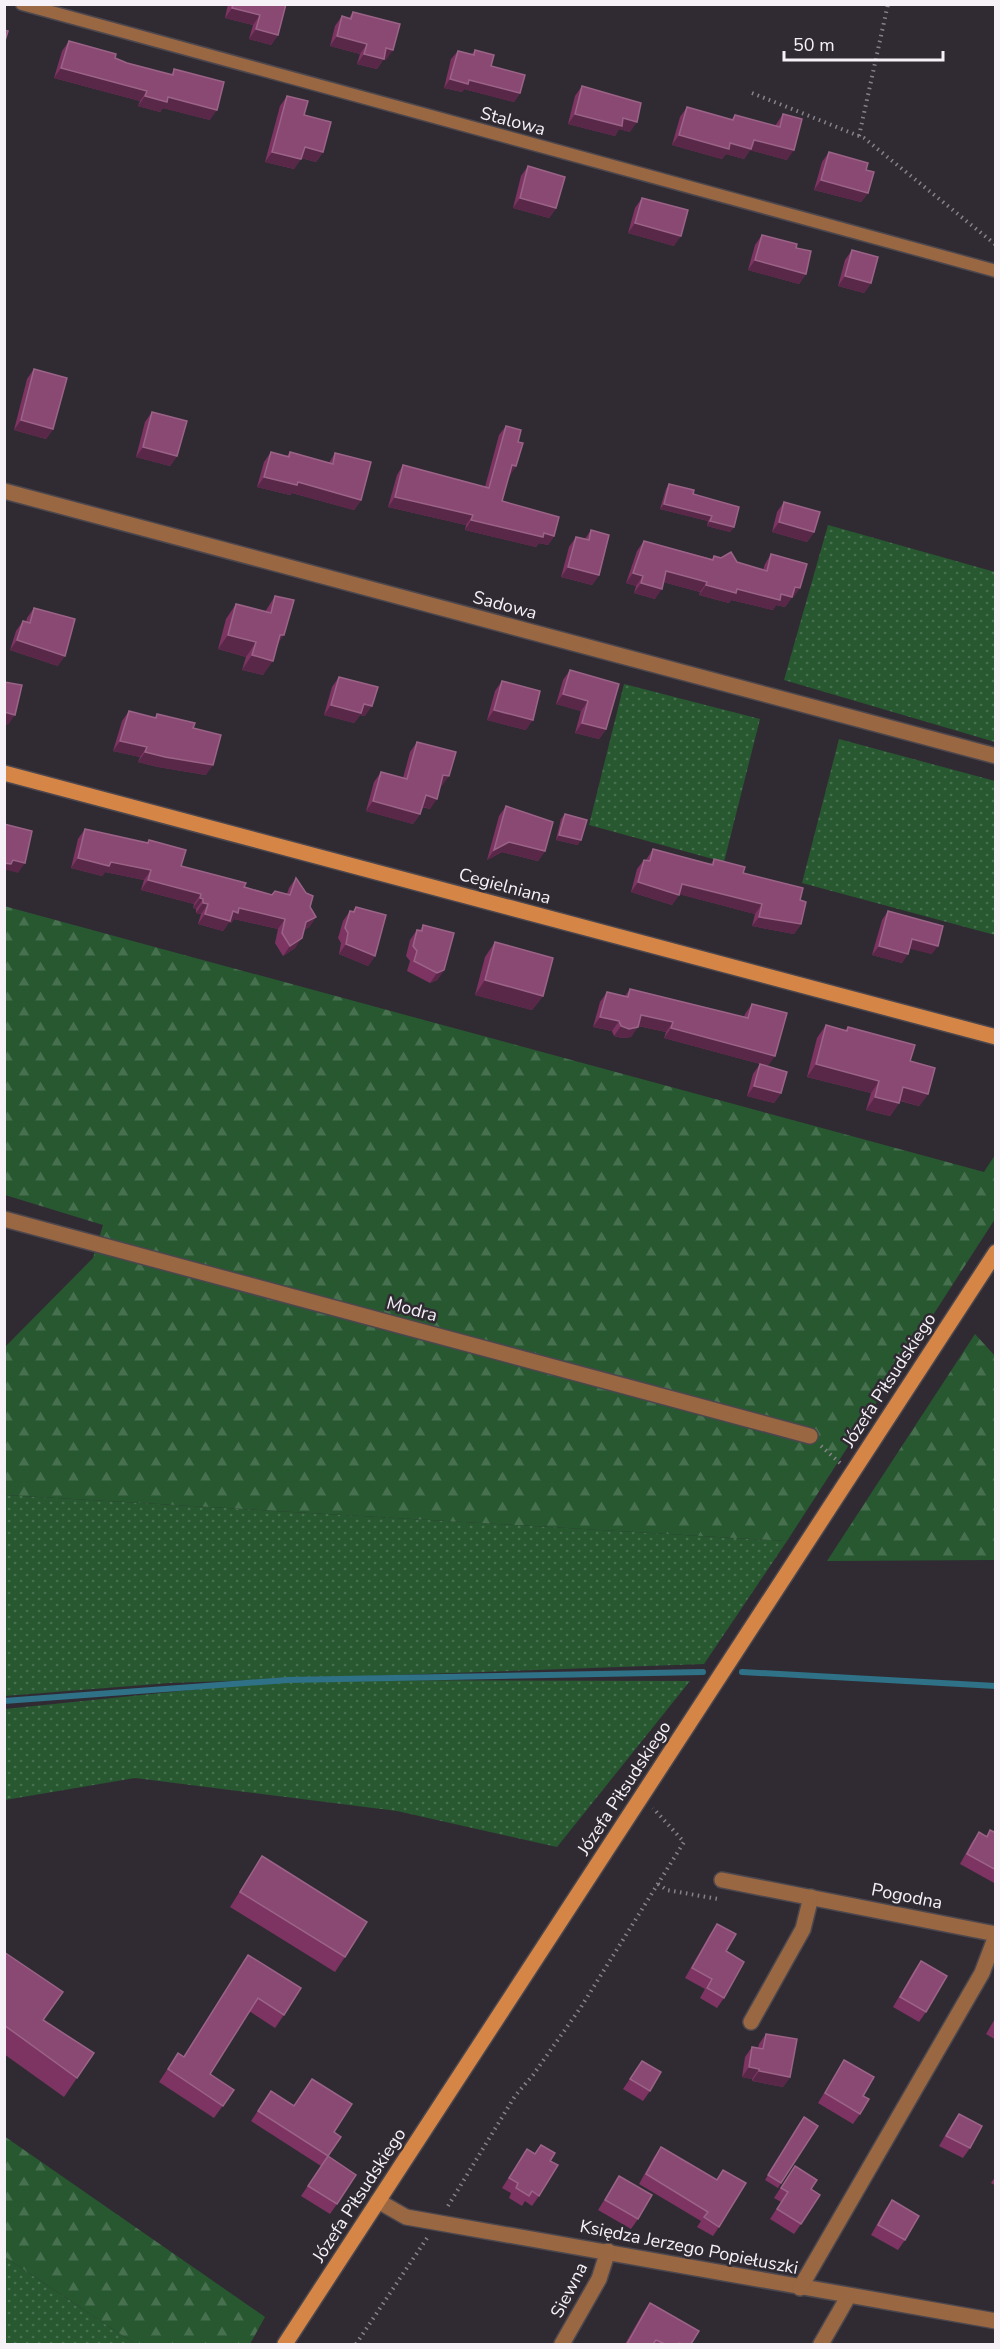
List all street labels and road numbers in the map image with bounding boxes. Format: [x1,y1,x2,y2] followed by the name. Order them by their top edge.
[478,101,548,141] street label: Stalowa
[470,585,540,625] street label: Sadowa
[456,862,554,910] street label: Cegielniana
[384,1291,440,1327] street label: Modra
[836,1308,941,1453] street label: Józefa Piłsudskiego
[571,1716,676,1861] street label: Józefa Piłsudskiego
[869,1877,945,1915] street label: Pogodna
[306,2123,411,2268] street label: Józefa Piłsudskiego
[578,2214,800,2280] street label: Księdza Jerzego Popiełuszki
[545,2258,593,2322] street label: Siewna

